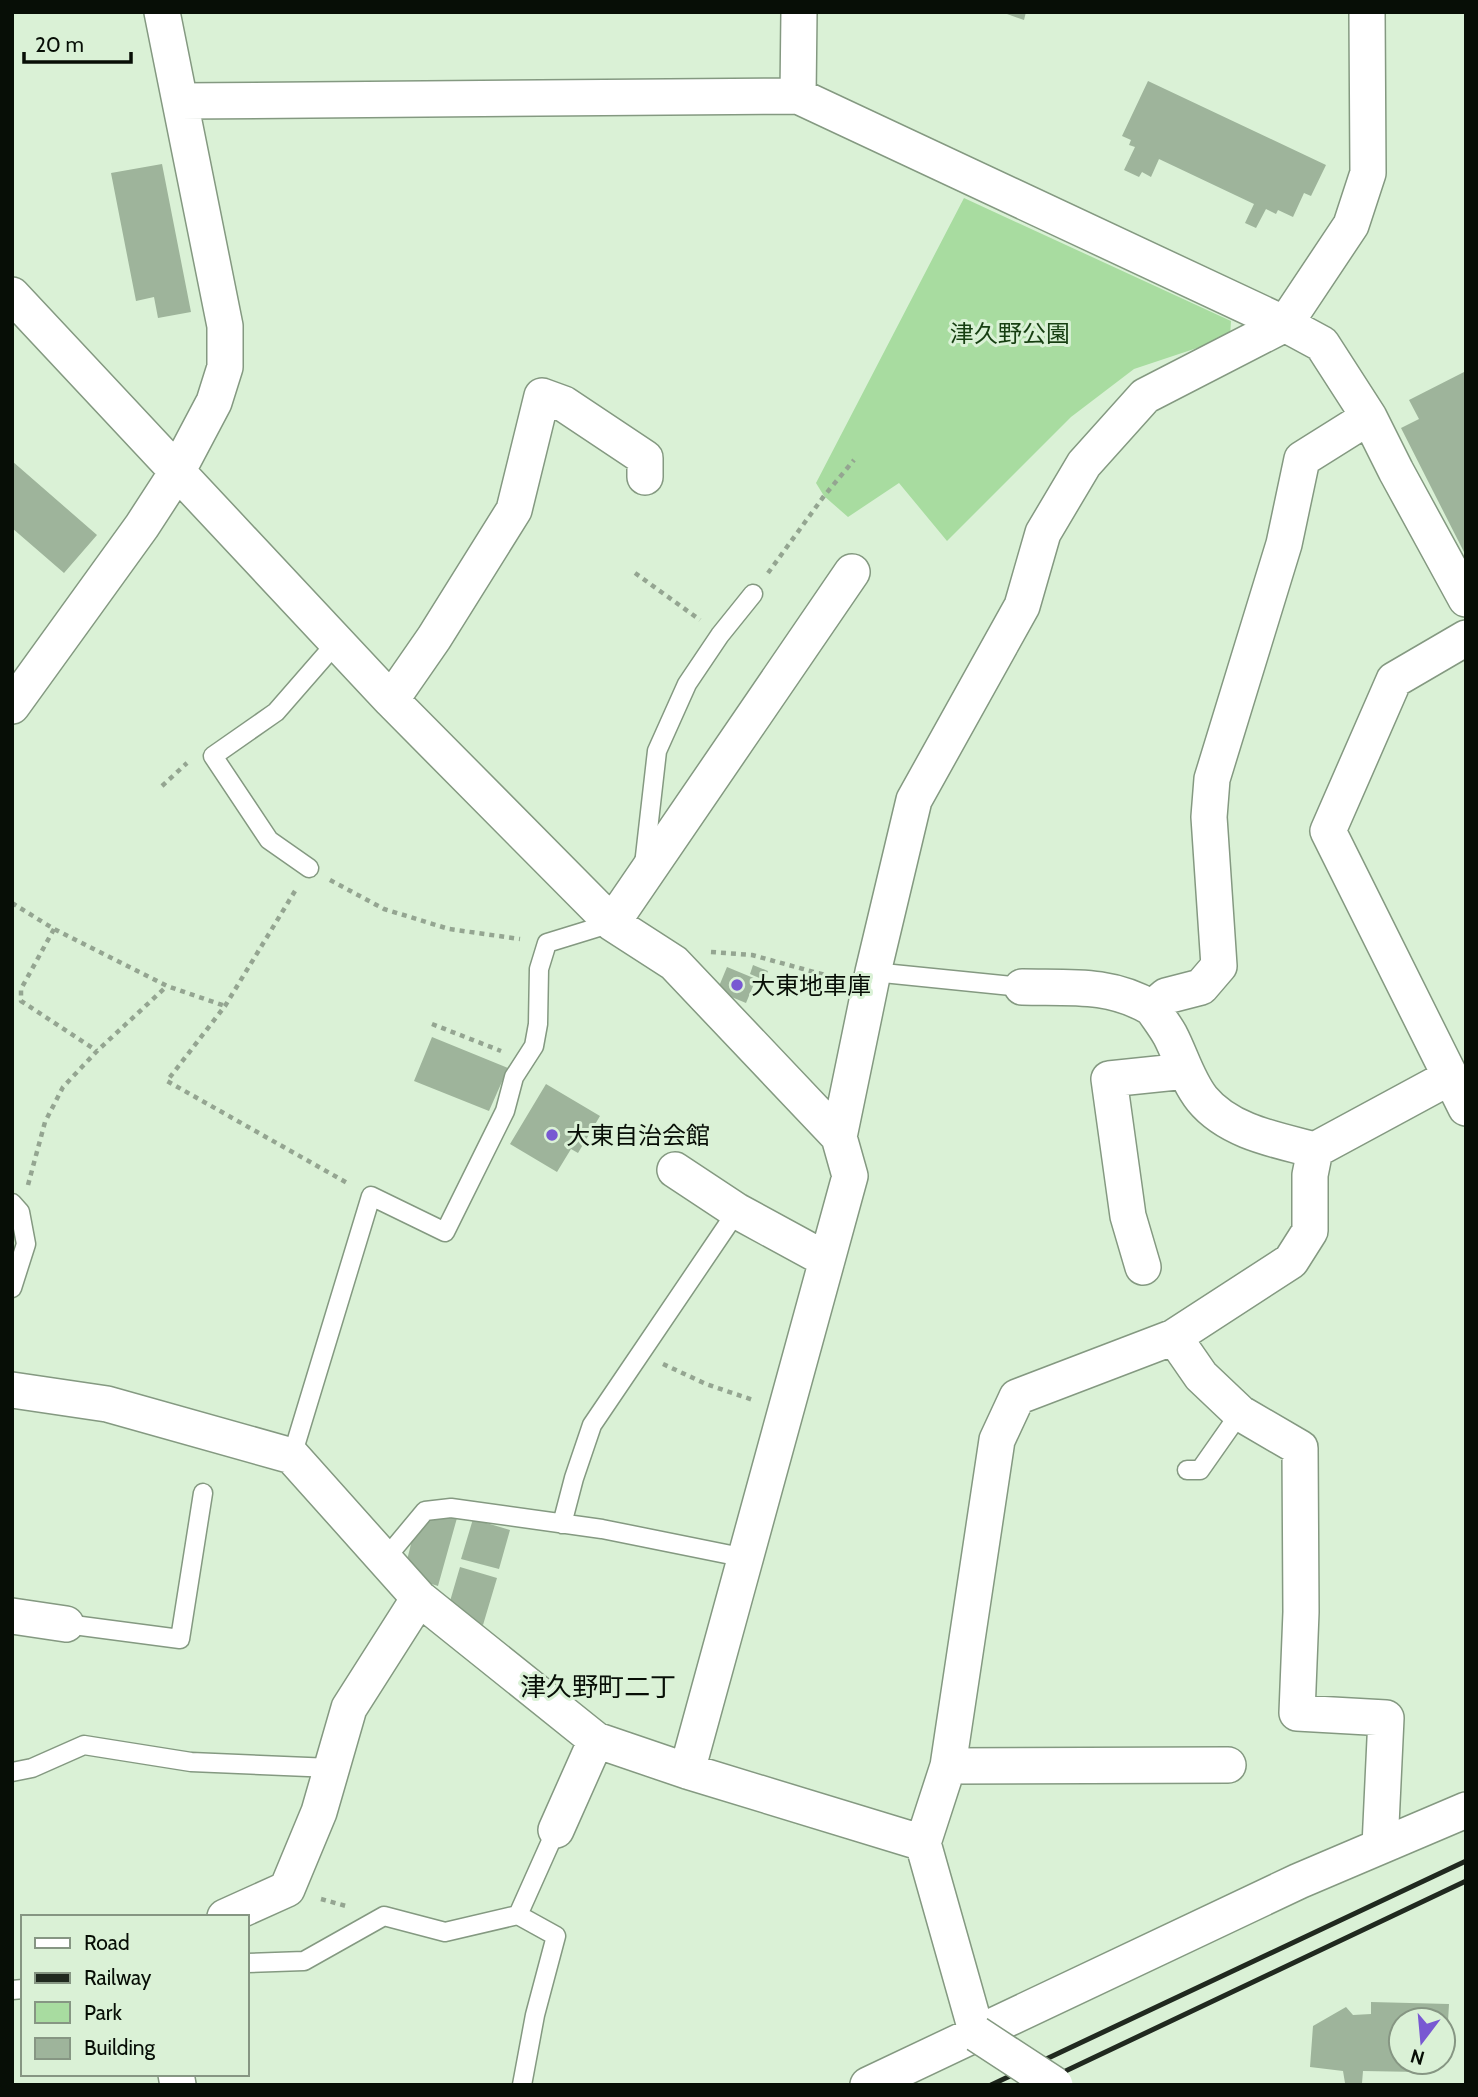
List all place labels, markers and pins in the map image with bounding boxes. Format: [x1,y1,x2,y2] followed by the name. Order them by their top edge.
[751,971,871,1000] place label: 大東地車庫
[729,977,745,993] marker: 大東地車庫
[566,1121,710,1150] place label: 大東自治会館
[544,1127,560,1143] marker: 大東自治会館

